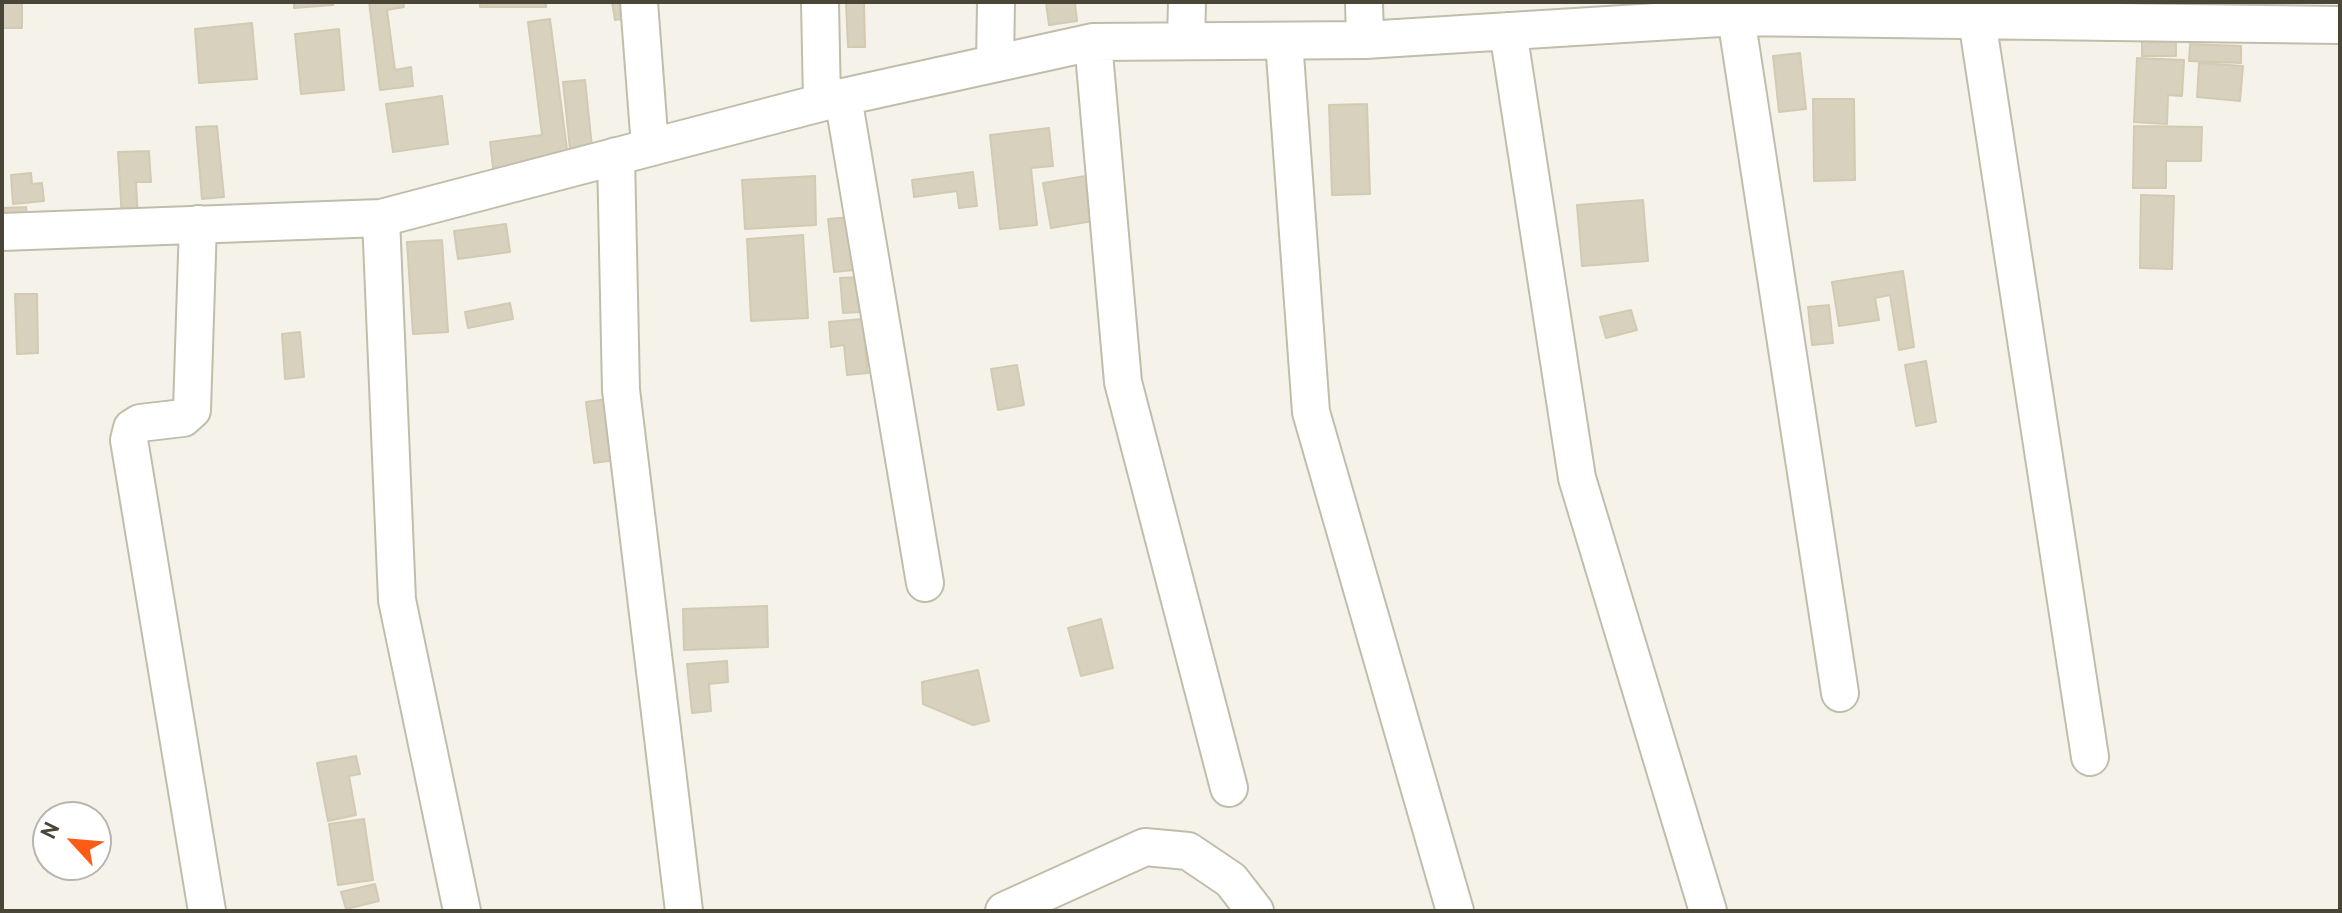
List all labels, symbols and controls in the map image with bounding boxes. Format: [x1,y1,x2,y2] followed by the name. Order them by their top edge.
[32,801,112,881] north arrow
[36,818,67,844] text: N

